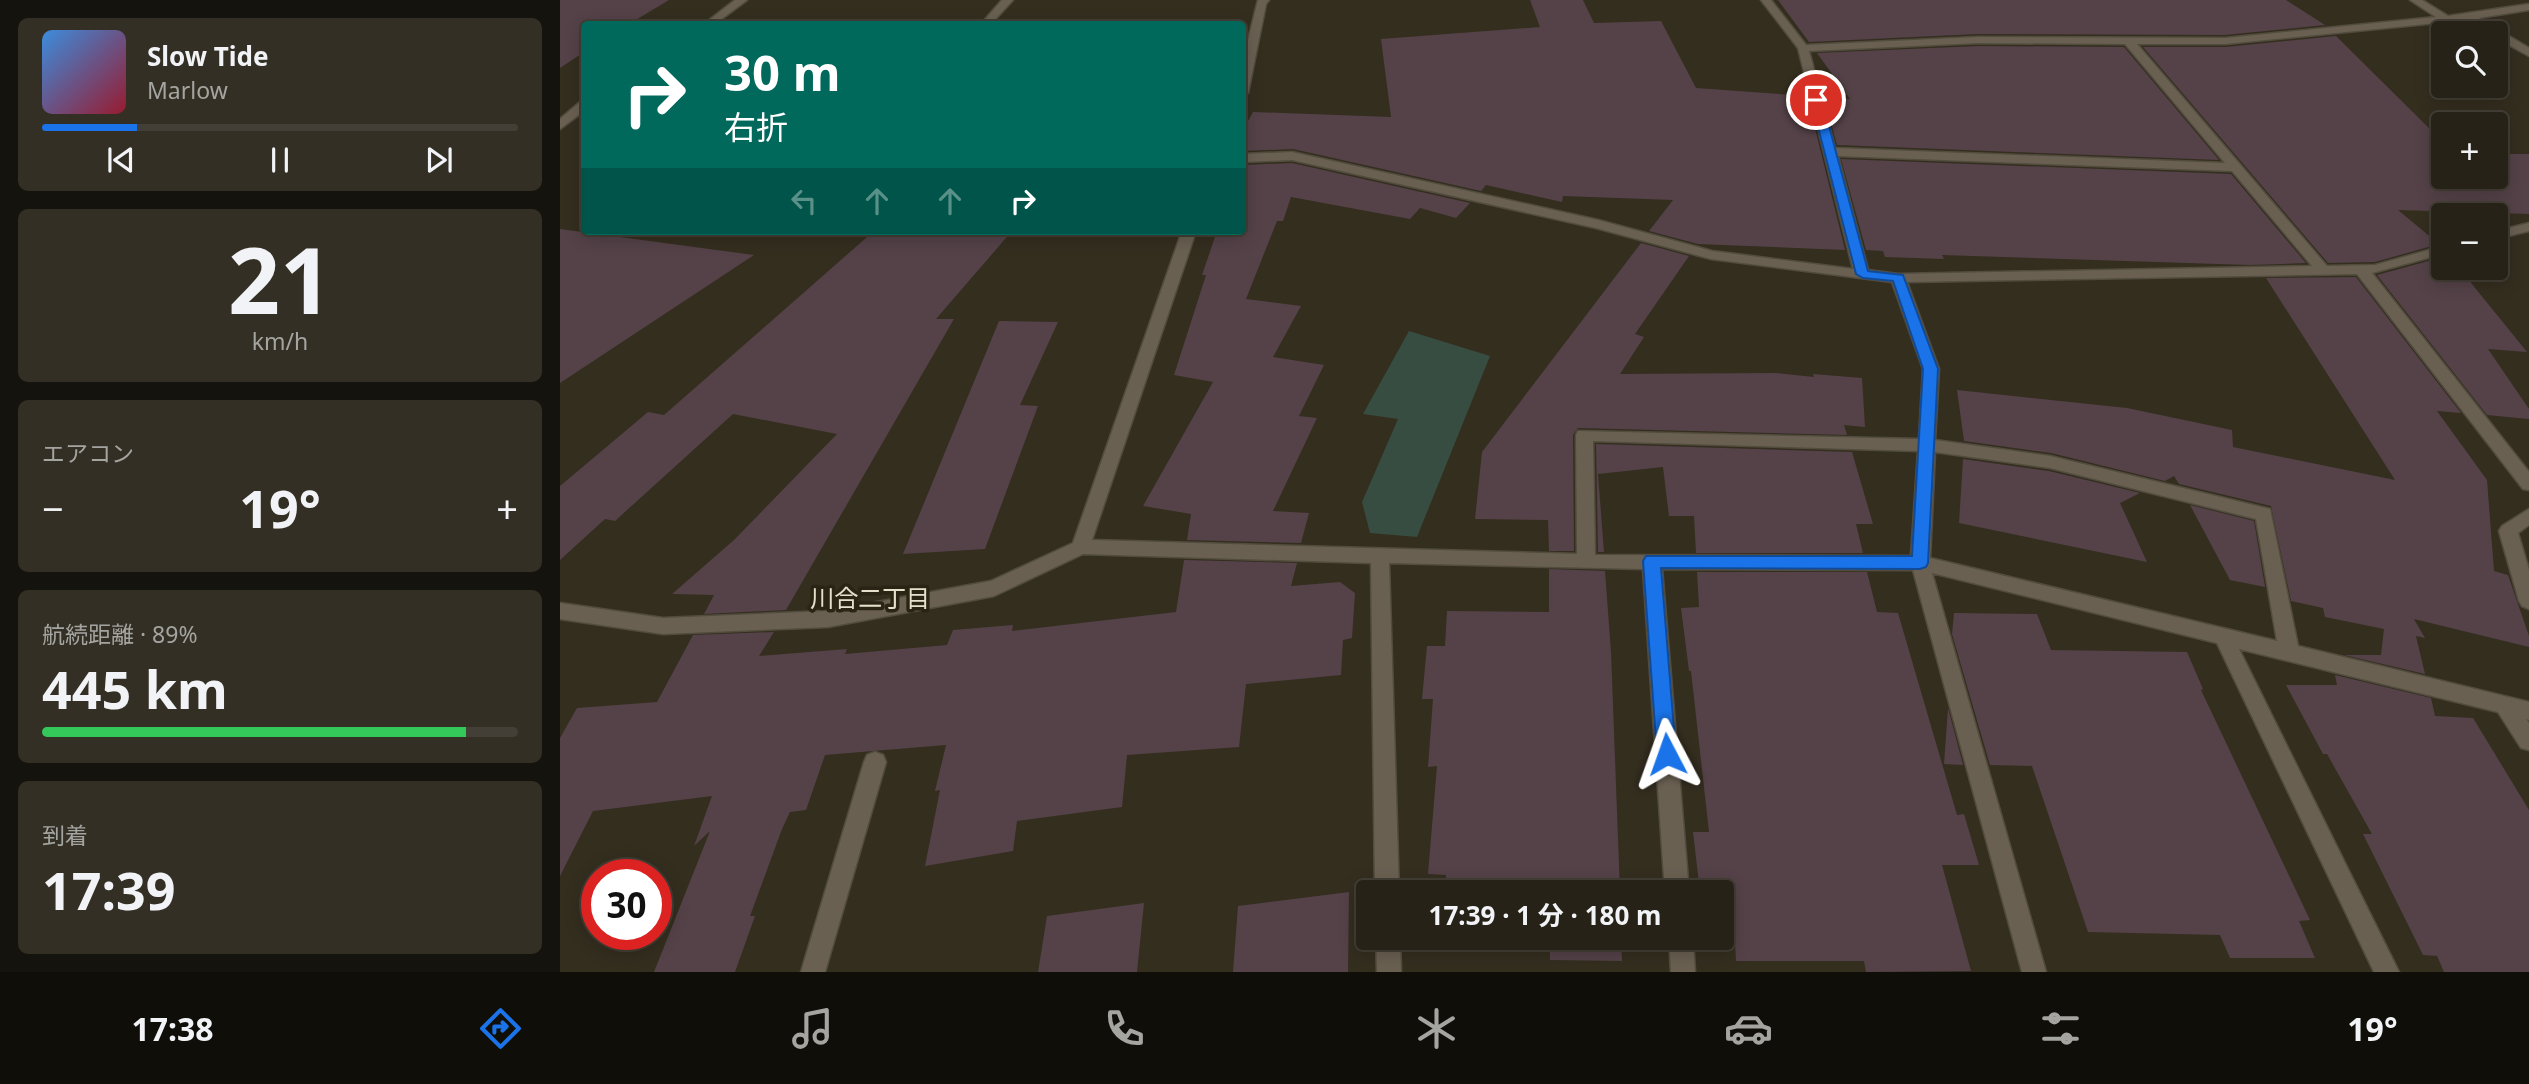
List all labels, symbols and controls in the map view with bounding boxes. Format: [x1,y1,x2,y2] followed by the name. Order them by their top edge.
[2431,21,2508,280] map controls
[2431,21,2508,98] button: search
[147,38,269,74] text: Slow Tide
[724,39,841,105] text: 30 m
[609,49,700,140] icon: right
[1786,70,1846,130] pin
[147,74,228,106] text: Marlow
[1797,81,1835,119] icon: arrive
[724,105,788,148] text: 右折
[2431,112,2508,189] button: +
[102,141,140,179] icon: previous
[261,141,299,179] icon: pause
[420,141,458,179] icon: next
[785,182,823,220] icon: left
[858,182,896,220] icon: ahead
[931,182,969,220] icon: ahead
[1004,182,1042,220] icon: right
[2431,203,2508,280] button: −
[228,217,332,341] text: 21
[252,325,308,357] text: km/h
[42,437,134,469] text: エアコン
[239,472,321,543] text: 19°
[42,482,64,534] text: −
[496,482,518,534] text: +
[810,581,930,614] district label: 川合二丁目
[42,618,198,650] text: 航続距離 · 89%
[42,653,228,724] text: 445 km
[1630,717,1704,791] position arrow
[42,819,88,851] text: 到着
[42,854,176,925] text: 17:39
[581,859,672,950] speed limit sign: 30
[1429,897,1661,933] text: 17:39 · 1 分 · 180 m
[476,1004,525,1053] icon: directions
[788,1004,837,1053] icon: music
[1100,1004,1149,1053] icon: phone
[1412,1004,1461,1053] icon: climate
[1724,1004,1773,1053] icon: car
[2036,1004,2085,1053] icon: filters
[131,1007,214,1050] text: 17:38
[2347,1007,2398,1050] text: 19°

